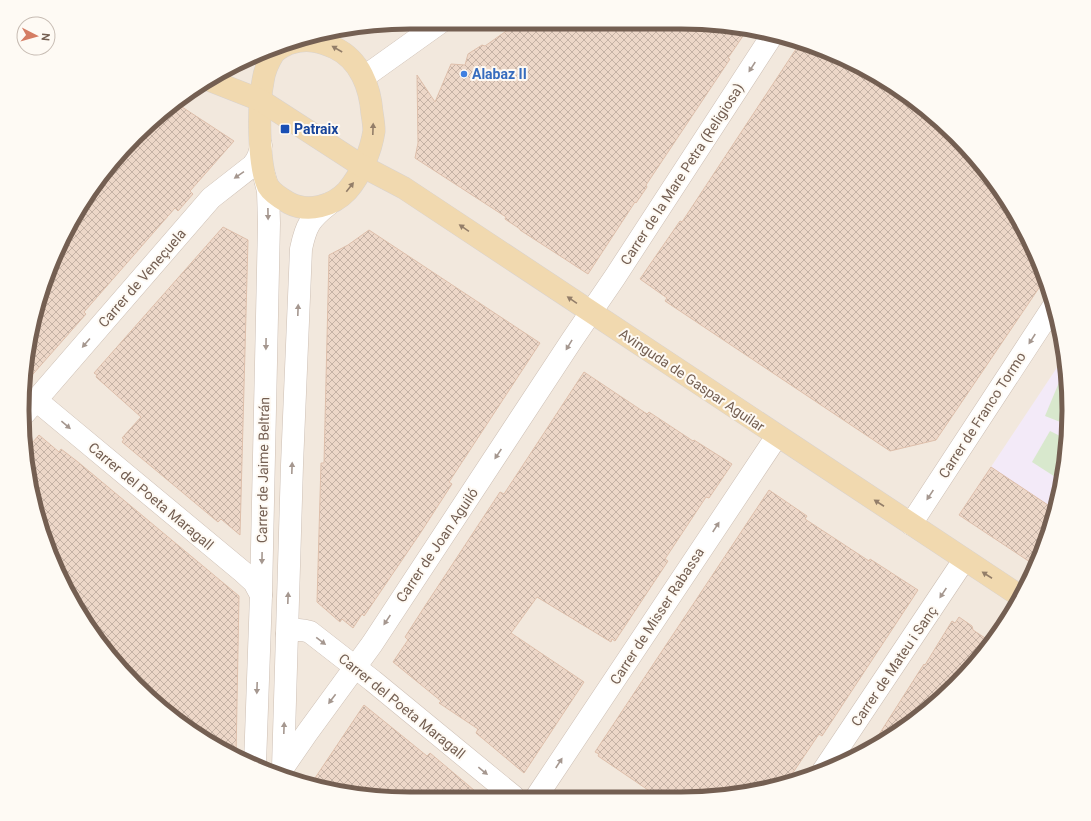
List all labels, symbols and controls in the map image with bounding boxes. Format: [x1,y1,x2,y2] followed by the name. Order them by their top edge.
[16,16,56,56] north arrow
[39,32,52,42] text: N
[331,46,343,53] one-way arrow
[748,62,756,72] one-way arrow
[472,66,527,82] place label: Alabaz II
[459,69,469,79] marker: Alabaz II
[617,80,748,268] street label: Carrer de la Mare Petra (Religiosa)
[294,121,339,137] place label: Patraix
[370,122,376,135] one-way arrow
[279,123,291,135] marker: Patraix
[234,171,245,179] one-way arrow
[345,181,354,192] one-way arrow
[265,208,272,220] one-way arrow
[458,224,469,232] one-way arrow
[95,226,189,330] street label: Carrer de Veneçuela
[567,296,577,304] one-way arrow
[295,303,301,316] one-way arrow
[616,325,768,435] street label: Avinguda de Gaspar Aguilar
[1028,334,1036,344] one-way arrow
[81,338,90,348] one-way arrow
[263,338,269,351] one-way arrow
[566,339,573,351] one-way arrow
[935,349,1029,481] street label: Carrer de Franco Tormo
[254,397,272,543] street label: Carrer de Jaime Beltrán
[61,421,72,430] one-way arrow
[85,439,217,553] street label: Carrer del Poeta Maragall
[494,448,502,459] one-way arrow
[289,461,295,474] one-way arrow
[393,485,481,605] street label: Carrer de Joan Aguiló
[926,490,934,500] one-way arrow
[873,499,884,507] one-way arrow
[712,521,720,532] one-way arrow
[607,545,707,687] street label: Carrer de Misser Rabassa
[258,552,265,564] one-way arrow
[982,571,992,579] one-way arrow
[939,588,947,598] one-way arrow
[285,591,291,604] one-way arrow
[848,603,940,729] street label: Carrer de Mateu i Sanç
[383,615,391,625] one-way arrow
[316,637,327,645] one-way arrow
[336,650,468,762] street label: Carrer del Poeta Maragall
[254,682,261,694] one-way arrow
[328,693,336,704] one-way arrow
[281,721,287,734] one-way arrow
[555,758,563,769] one-way arrow
[478,767,489,776] one-way arrow

